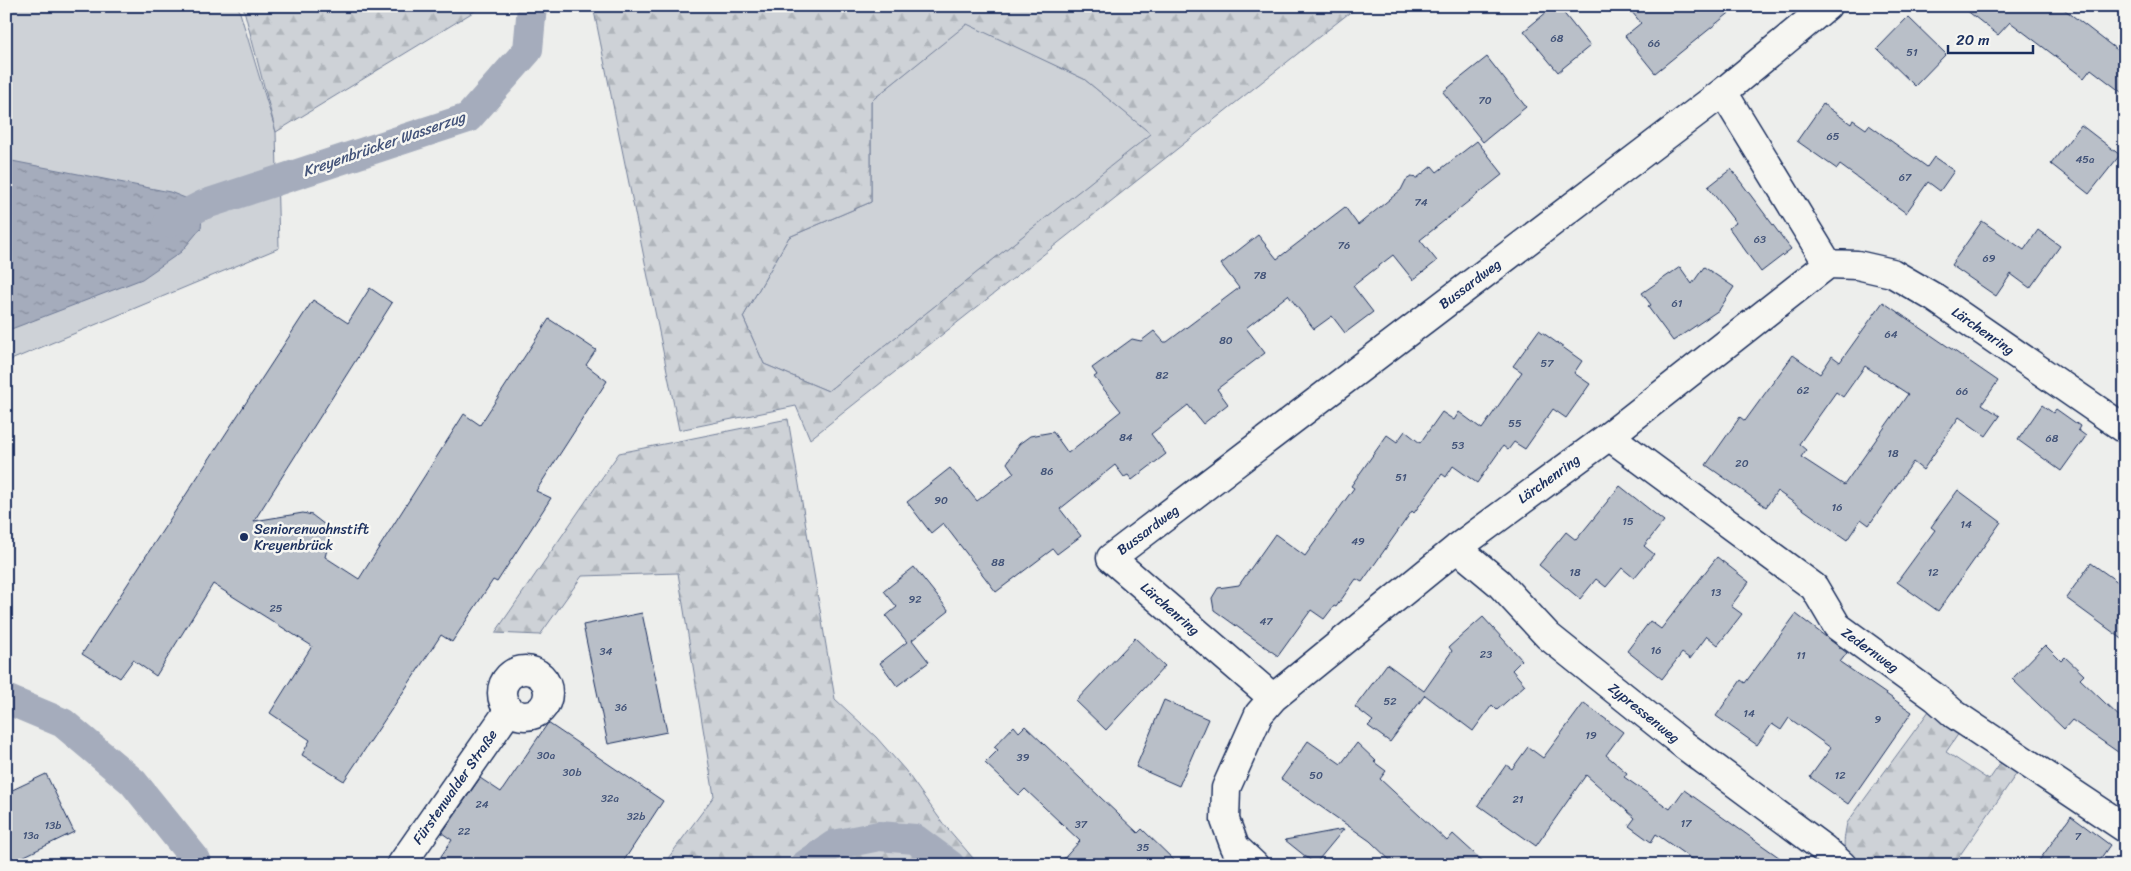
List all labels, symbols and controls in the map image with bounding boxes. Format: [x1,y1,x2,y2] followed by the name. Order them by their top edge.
[1948,22,2034,54] scale bar
[1956,27,1990,53] text: 20 m
[1551,29,1564,48] house number: 68
[1648,34,1660,53] house number: 66
[1906,43,1918,62] house number: 51
[1478,91,1492,110] house number: 70
[299,103,470,184] water label: Kreyenbrücker Wasserzug
[1827,127,1840,146] house number: 65
[2075,150,2095,169] house number: 45a
[1899,168,1912,187] house number: 67
[1414,193,1428,212] house number: 74
[1754,230,1766,249] house number: 63
[1338,236,1350,255] house number: 76
[1982,249,1996,268] house number: 69
[1433,252,1507,316] street label: Bussardweg
[1254,266,1267,285] house number: 78
[1672,294,1683,313] house number: 61
[1946,300,2020,362] street label: Lärchenring
[1884,325,1898,344] house number: 64
[1219,331,1233,350] house number: 80
[1540,354,1554,373] house number: 57
[1156,366,1169,385] house number: 82
[1797,381,1810,400] house number: 62
[1956,382,1968,401] house number: 66
[1508,414,1522,433] house number: 55
[1119,428,1133,447] house number: 84
[2046,429,2059,448] house number: 68
[1452,436,1464,455] house number: 53
[1887,444,1899,463] house number: 18
[1512,448,1586,510] street label: Lärchenring
[1735,454,1749,473] house number: 20
[1041,462,1053,481] house number: 86
[1395,468,1407,487] house number: 51
[934,491,948,510] house number: 90
[1111,498,1185,562] street label: Bussardweg
[1832,498,1842,517] house number: 16
[1622,512,1634,531] house number: 15
[1960,515,1972,534] house number: 14
[254,517,369,558] place label: Seniorenwohnstift Kreyenbrück
[238,531,250,543] marker: Seniorenwohnstift Kreyenbrück
[1351,532,1365,551] house number: 49
[991,553,1005,572] house number: 88
[1569,563,1581,582] house number: 18
[1927,563,1939,582] house number: 12
[1134,576,1206,642] street label: Lärchenring
[1711,583,1721,602] house number: 13
[908,590,922,609] house number: 92
[269,599,283,618] house number: 25
[1259,612,1273,631] house number: 47
[1836,620,1904,680] street label: Zedernweg
[1651,641,1661,660] house number: 16
[600,642,613,661] house number: 34
[1480,645,1492,664] house number: 23
[1796,646,1806,665] house number: 11
[1603,676,1685,750] street label: Zypressenweg
[1383,692,1397,711] house number: 52
[615,698,627,717] house number: 36
[1743,704,1755,723] house number: 14
[1875,710,1882,729] house number: 9
[406,724,504,850] street label: Fürstenwalder Straße
[1585,726,1597,745] house number: 19
[537,746,556,765] house number: 30a
[1017,748,1030,767] house number: 39
[562,763,582,782] house number: 30b
[1309,766,1323,785] house number: 50
[1834,766,1846,785] house number: 12
[601,789,619,808] house number: 32a
[1512,790,1524,809] house number: 21
[475,795,489,814] house number: 24
[627,807,645,826] house number: 32b
[1681,814,1692,833] house number: 17
[1075,815,1088,834] house number: 37
[45,816,61,835] house number: 13b
[458,822,471,841] house number: 22
[23,826,40,845] house number: 13a
[2075,827,2082,846] house number: 7
[1137,838,1150,857] house number: 35

